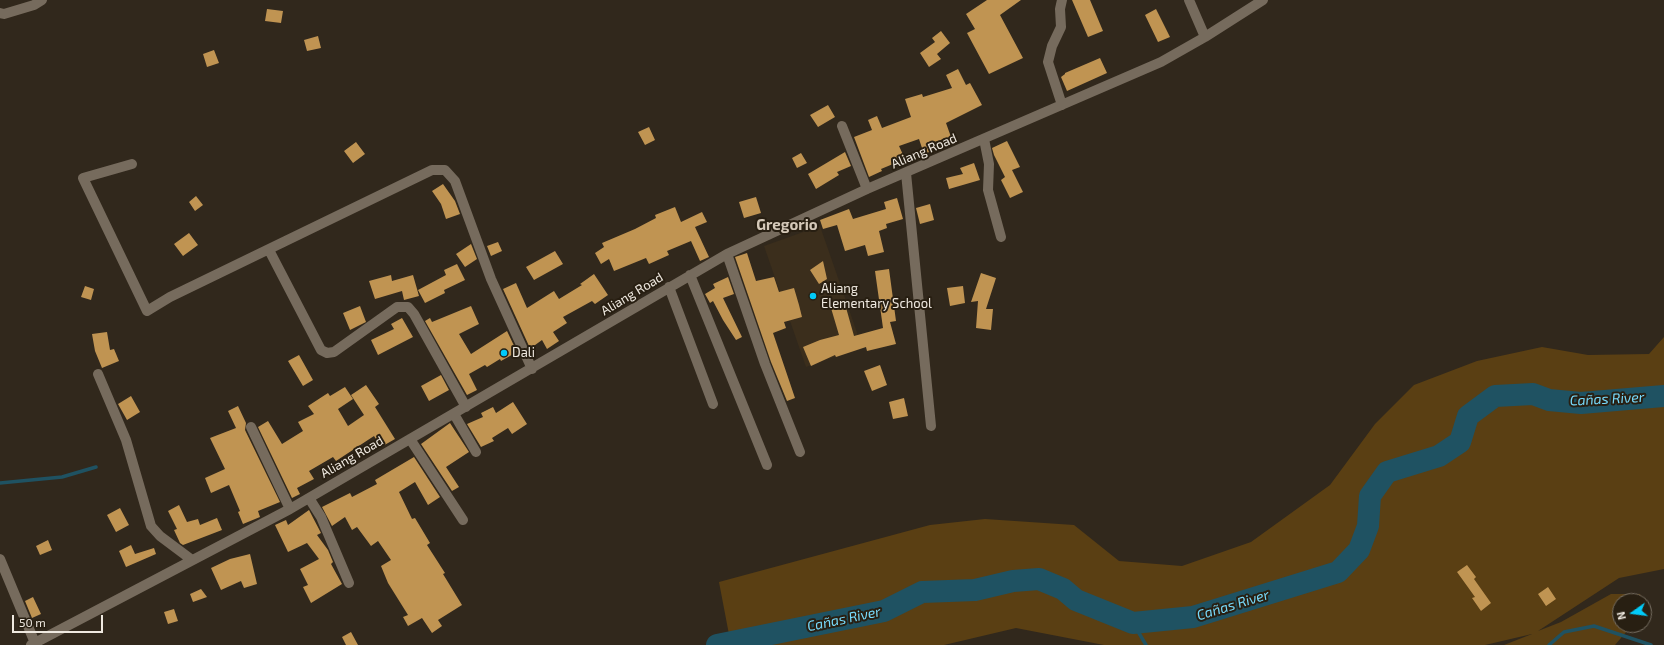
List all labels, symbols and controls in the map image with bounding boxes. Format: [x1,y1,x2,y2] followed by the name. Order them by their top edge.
[889,130,959,172] street label: Aliang Road
[756,216,818,234] district label: Gregorio
[598,269,666,319] street label: Aliang Road
[821,281,932,312] place label: Aliang Elementary School
[808,291,818,301] marker: Aliang Elementary School
[512,345,535,361] place label: Dali
[499,348,509,358] marker: Dali
[1569,389,1645,409] water label: Cañas River
[318,433,386,481] street label: Aliang Road
[1195,586,1271,624] water label: Cañas River
[1612,593,1652,633] north arrow
[806,603,882,635] water label: Cañas River
[14,607,105,633] scale bar
[1614,610,1628,621] text: N
[19,615,46,629] text: 50 m

